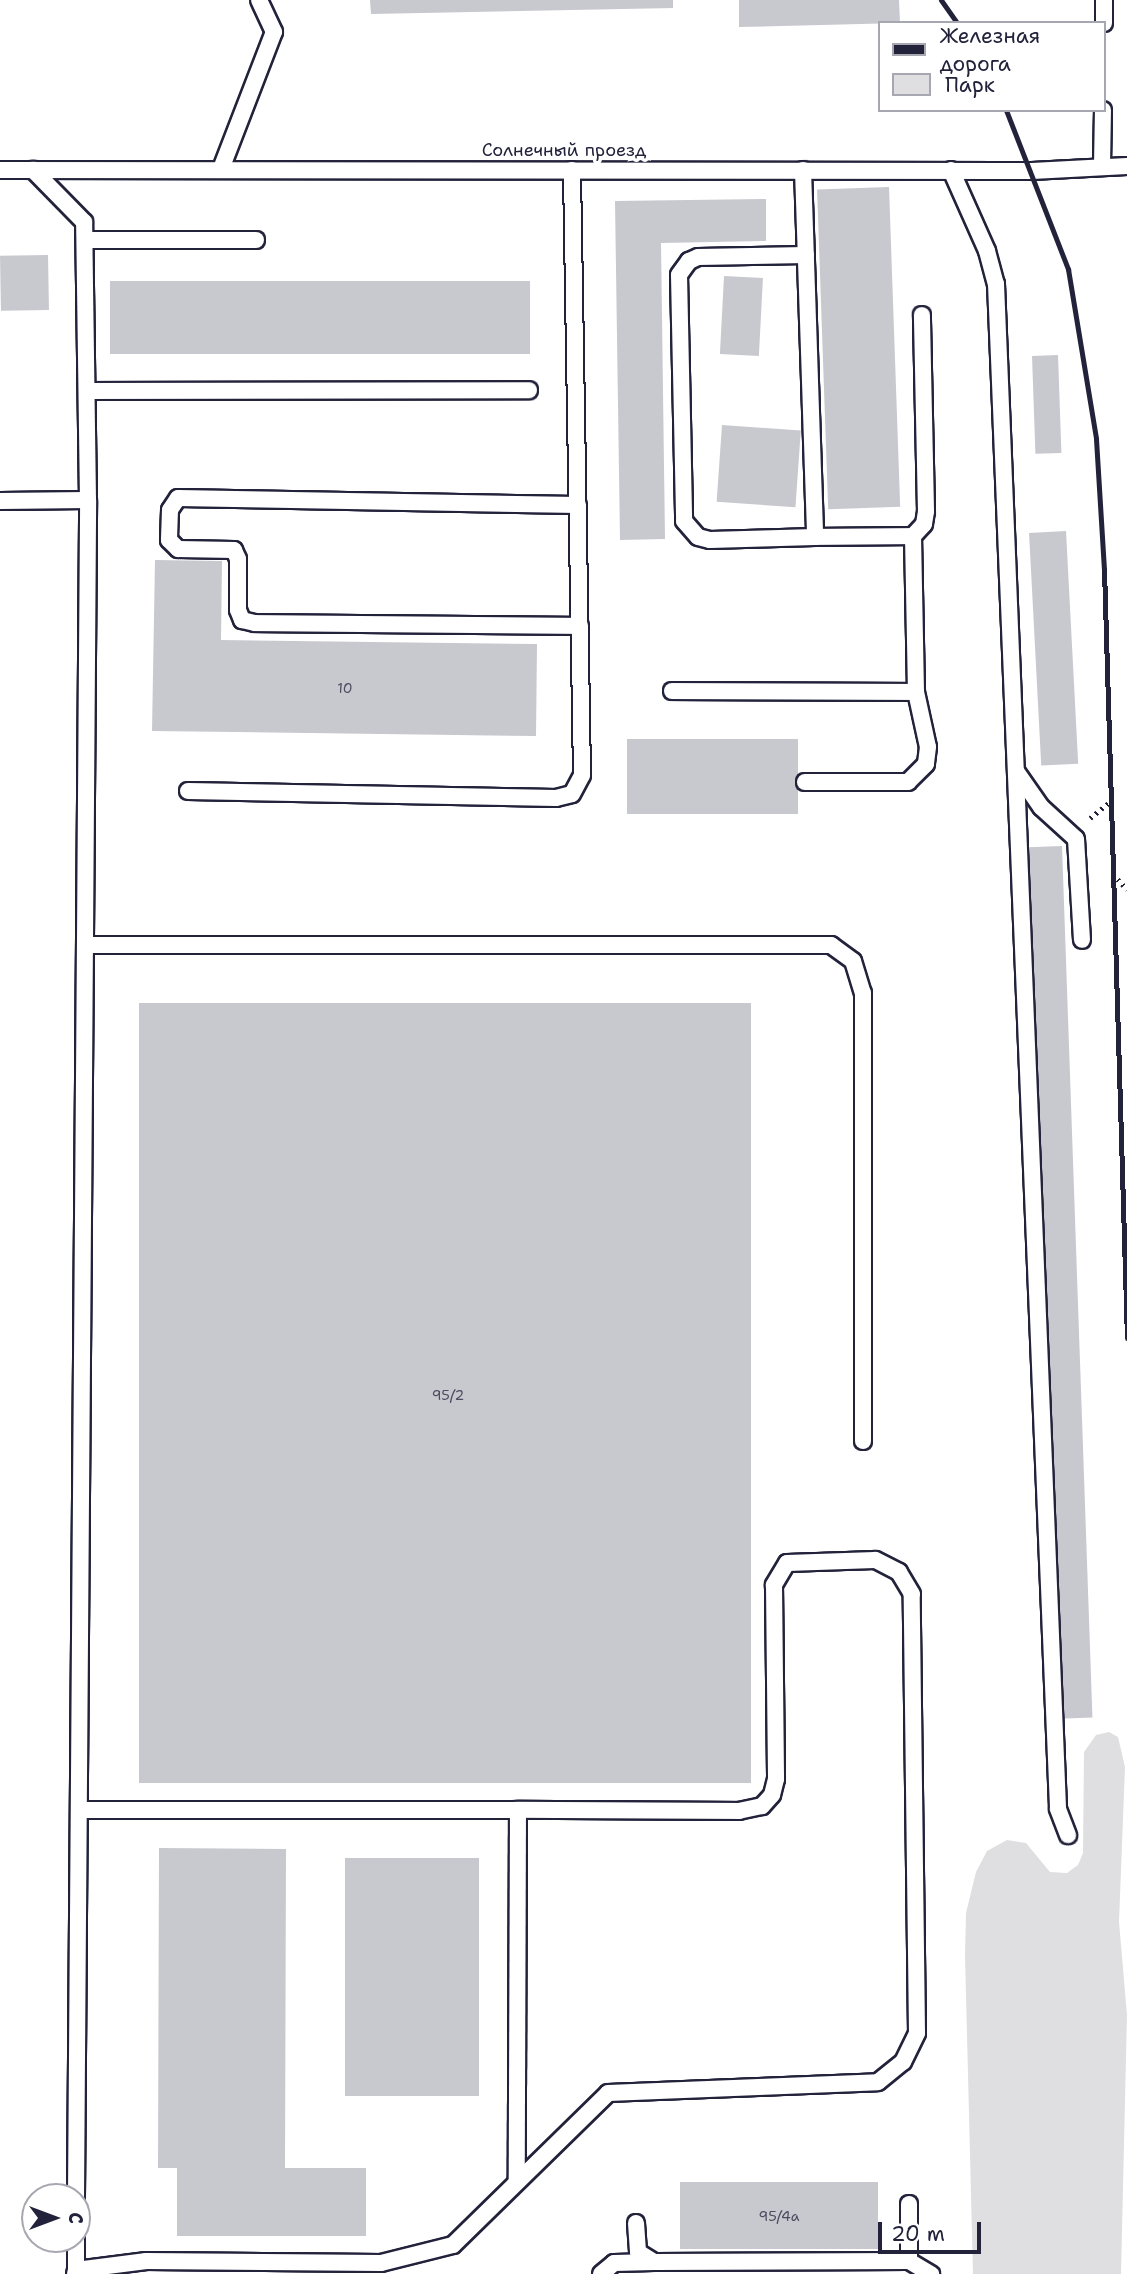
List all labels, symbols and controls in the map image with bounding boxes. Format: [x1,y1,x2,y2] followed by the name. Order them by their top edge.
[878,21,1106,112] legend
[940,22,1040,78] text: Железная дорога
[945,71,995,99] text: Парк
[482,139,646,161] street label: Солнечный проезд
[337,680,353,696] house number: 10
[432,1387,464,1403] house number: 95/2
[21,2183,91,2253] north arrow
[759,2208,799,2224] house number: 95/4а
[882,2208,985,2252] scale bar
[63,2212,88,2224] text: С
[891,2220,945,2248] text: 20 m

